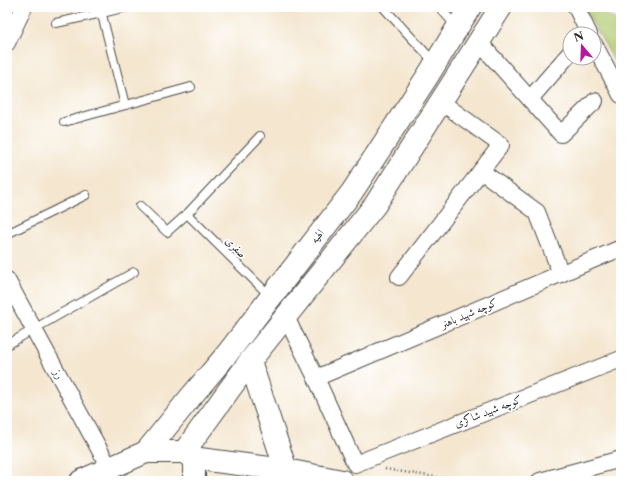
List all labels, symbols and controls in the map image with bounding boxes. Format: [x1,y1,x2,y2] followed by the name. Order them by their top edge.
[562,26,602,66] north arrow
[572,28,586,45] text: N
[307,226,327,246] street label: الهیه
[222,234,250,261] street label: صفری
[438,295,500,332] street label: کوچه شهید باهنر
[50,366,67,381] street label: رز
[452,392,524,431] street label: کوچه شهید شاکری

